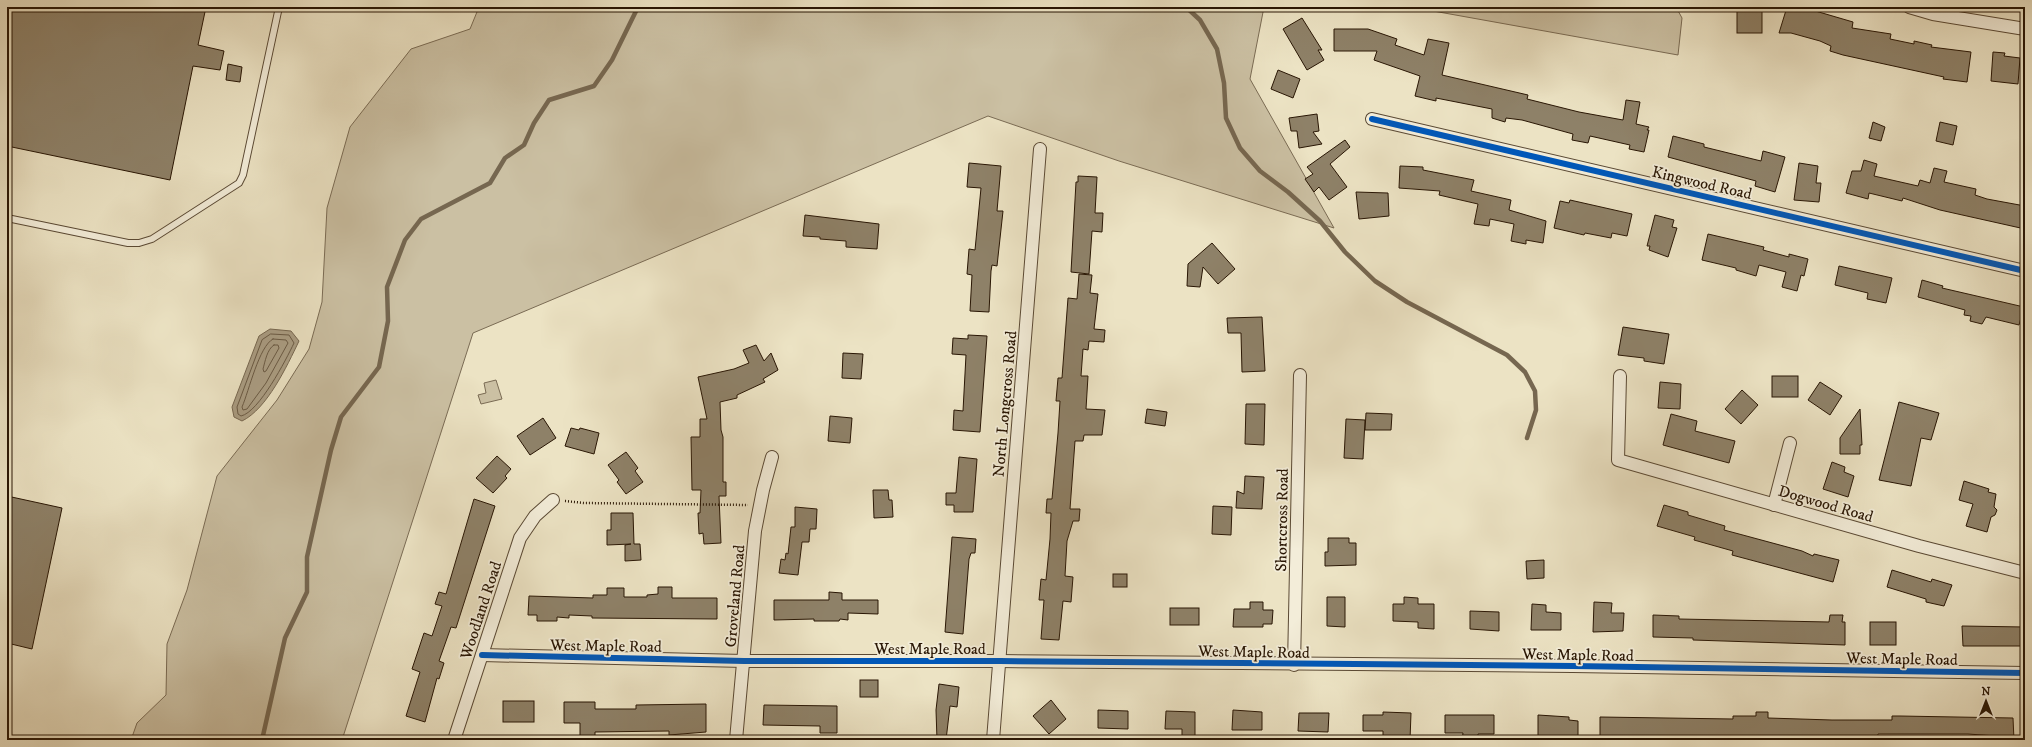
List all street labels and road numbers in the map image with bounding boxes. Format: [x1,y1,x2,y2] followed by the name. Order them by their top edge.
[1650,162,1754,204] street label: Kingwood Road
[989,330,1021,478] street label: North Longcross Road
[1271,468,1293,572] street label: Shortcross Road
[1776,481,1876,527] street label: Dogwood Road
[721,544,749,648] street label: Groveland Road
[455,559,506,663] street label: Woodland Road
[549,635,662,657] street label: West Maple Road
[873,639,986,659] street label: West Maple Road
[1197,641,1310,663] street label: West Maple Road
[1521,644,1634,666] street label: West Maple Road
[1845,648,1958,670] street label: West Maple Road

